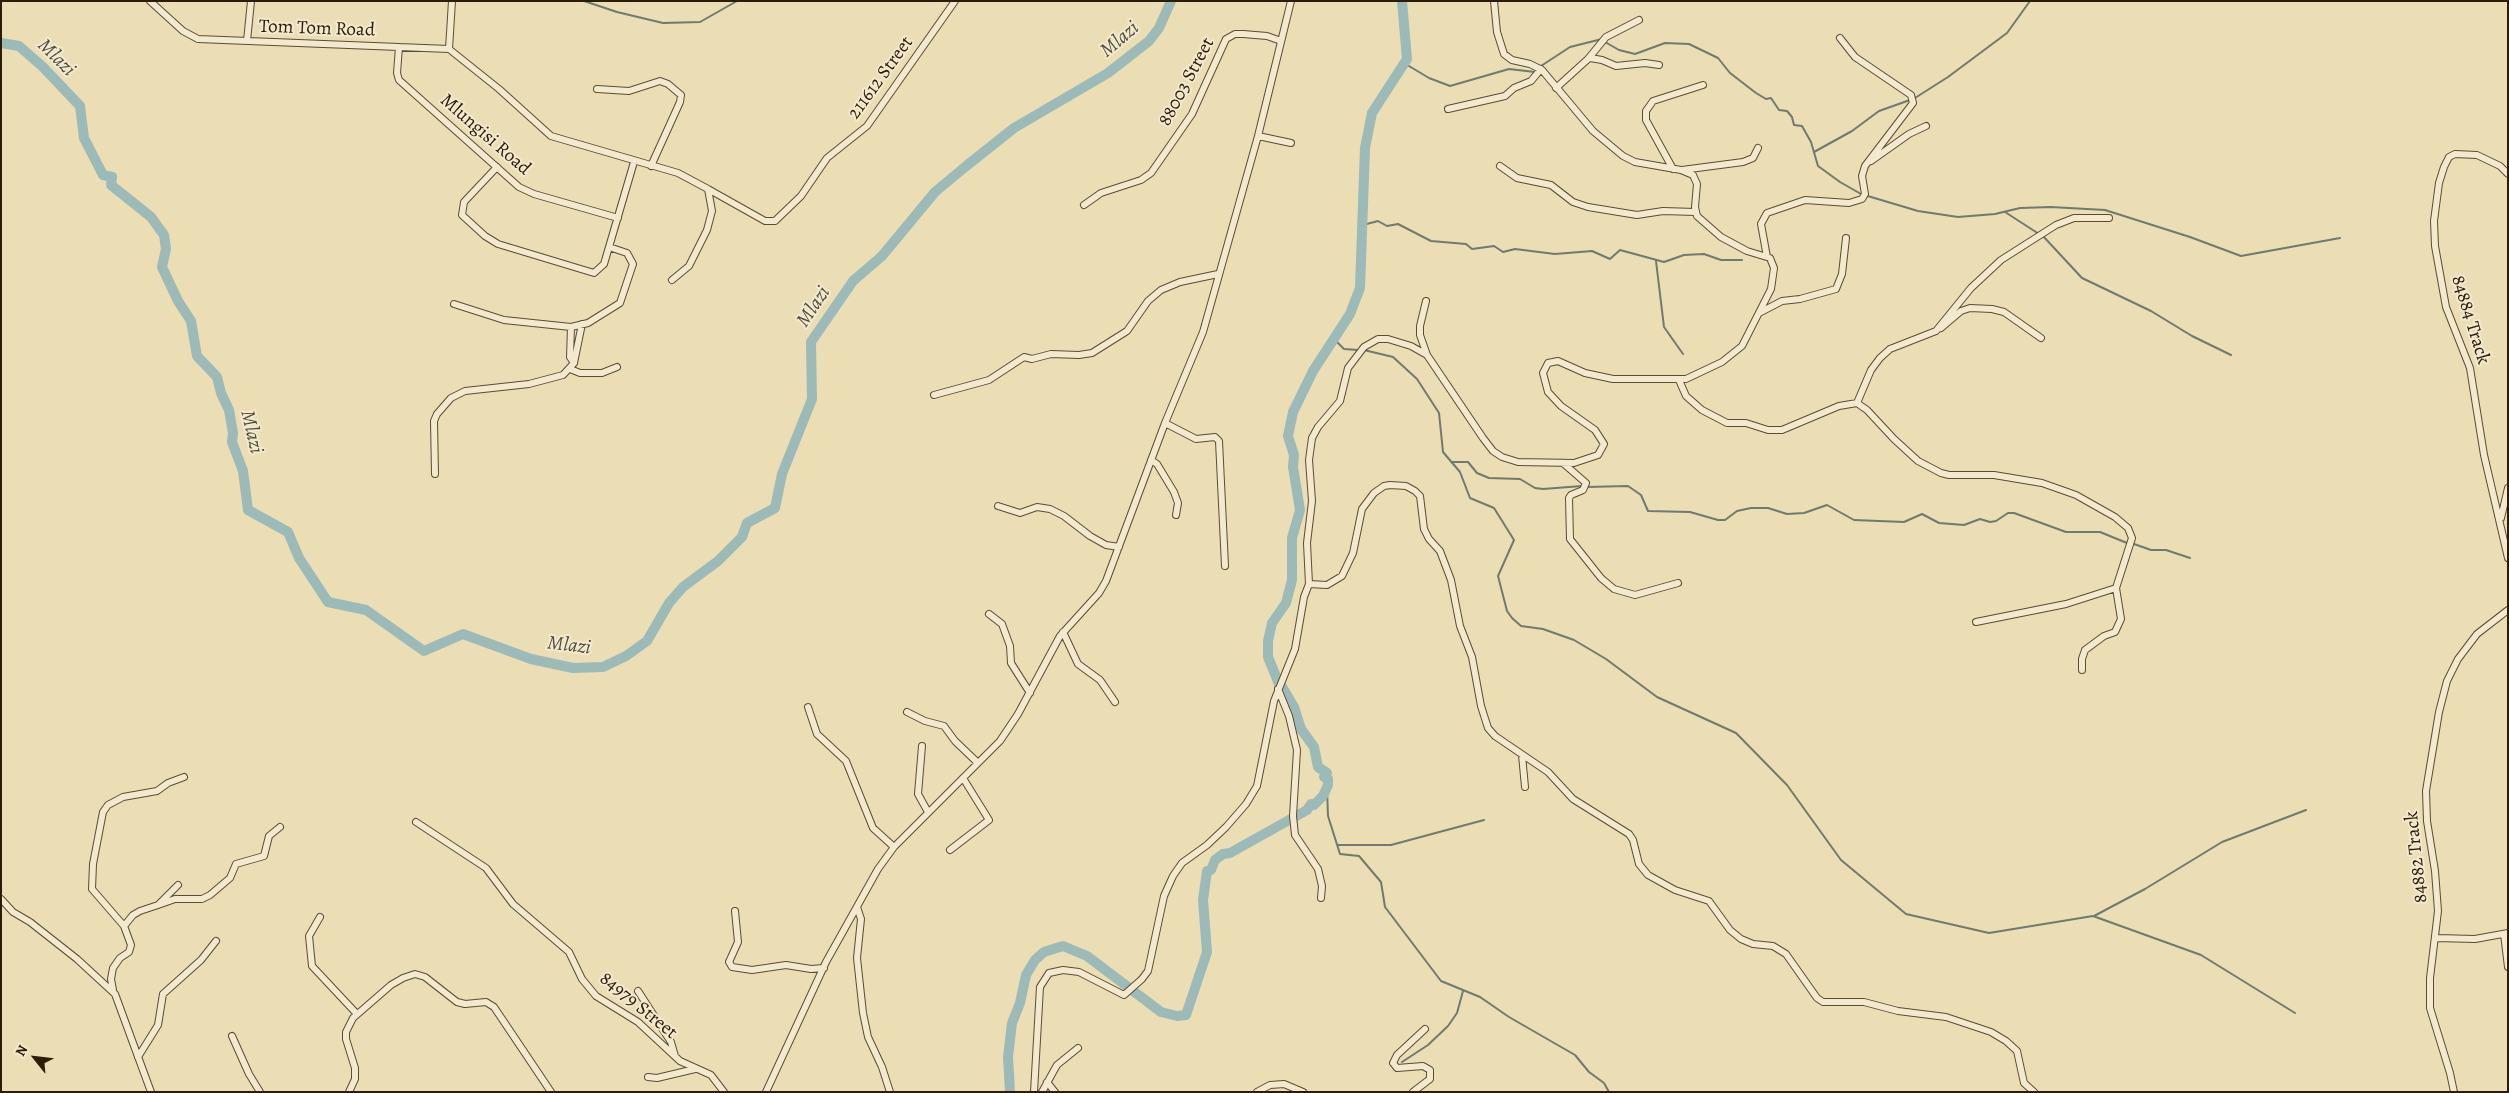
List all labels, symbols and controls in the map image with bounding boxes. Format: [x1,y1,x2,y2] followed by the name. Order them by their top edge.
[259,16,375,42] street label: Tom Tom Road
[1096,17,1144,63] water label: Mlazi
[843,32,919,124] street label: 211612 Street
[32,34,80,82] water label: Mlazi
[1154,34,1220,130] street label: 88003 Street
[435,89,535,181] street label: Mlungisi Road
[2446,273,2494,367] street label: 84884 Track
[792,282,836,332] water label: Mlazi
[234,408,268,456] water label: Mlazi
[546,631,592,661] water label: Mlazi
[2401,810,2433,904] street label: 84882 Track
[594,968,682,1044] street label: 84979 Street
[10,1033,60,1083] north arrow
[11,1041,32,1060] text: N

